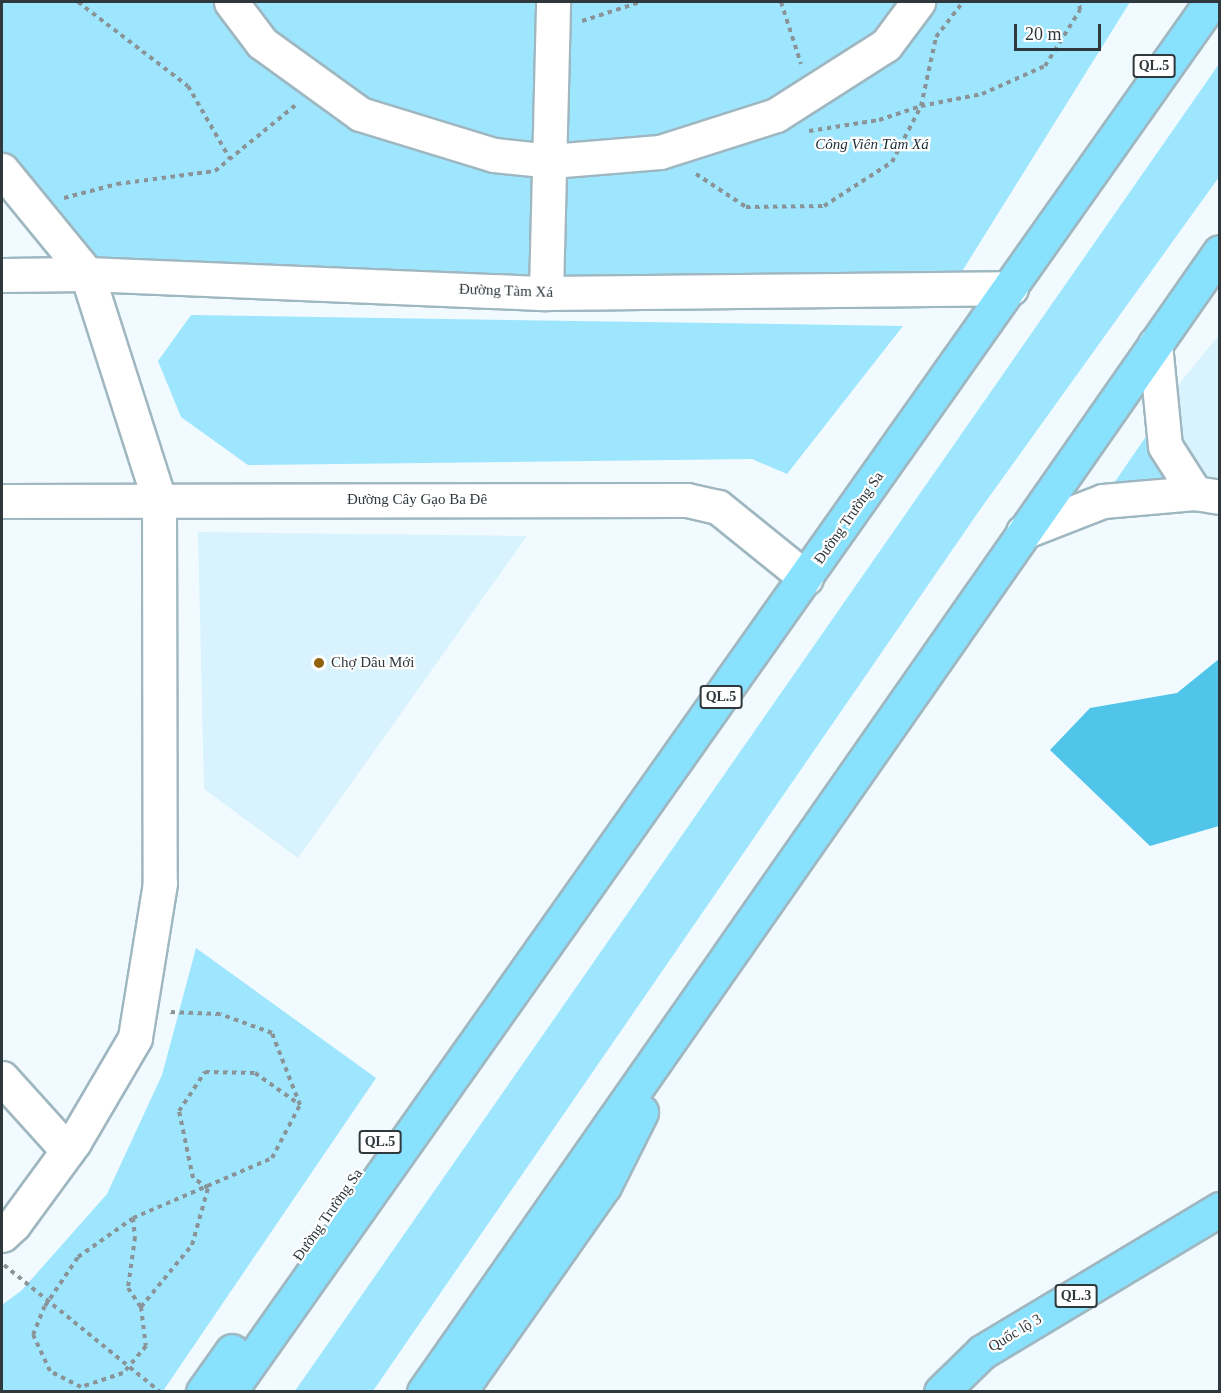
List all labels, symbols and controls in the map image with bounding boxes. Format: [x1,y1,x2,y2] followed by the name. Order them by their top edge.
[1017,12,1104,50] scale bar
[1025,24,1062,44] text: 20 m
[1132,55,1176,77] road number: QL.5
[815,136,929,154] park label: Công Viên Tàm Xá
[459,280,553,302] street label: Đường Tàm Xá
[810,468,888,568] street label: Đường Trường Sa
[347,491,487,509] street label: Đường Cây Gạo Ba Đê
[331,654,414,672] place label: Chợ Dâu Mới
[312,656,326,670] marker: Chợ Dâu Mới
[698,686,744,708] road number: QL.5
[358,1131,403,1153] road number: QL.5
[289,1165,367,1265] street label: Đường Trường Sa
[1054,1285,1098,1307] road number: QL.3
[985,1310,1045,1356] street label: Quốc lộ 3

